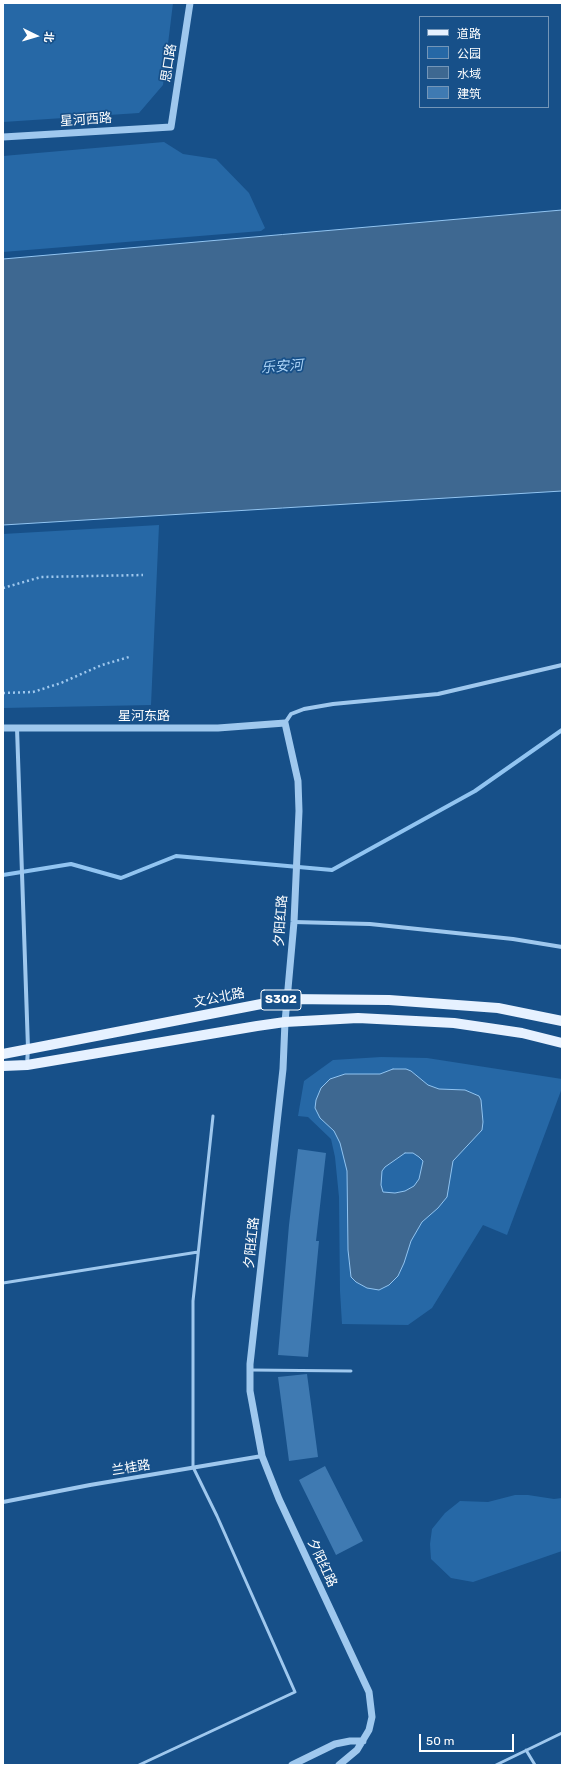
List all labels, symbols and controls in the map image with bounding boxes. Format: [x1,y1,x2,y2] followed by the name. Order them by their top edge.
[16,16,56,56] north arrow
[419,16,549,108] legend
[457,27,481,41] text: 道路
[41,31,55,43] text: 北
[158,43,180,83] street label: 思口路
[457,47,481,61] text: 公园
[457,67,481,81] text: 水域
[457,87,481,101] text: 建筑
[60,110,112,130] street label: 星河西路
[260,357,304,377] water label: 乐安河
[118,708,170,724] street label: 星河东路
[271,895,291,947] street label: 夕阳红路
[192,985,246,1011] street label: 文公北路
[261,990,301,1010] road number: S302
[242,1216,262,1270] street label: 夕阳红路
[111,1457,151,1479] street label: 兰桂路
[304,1536,340,1590] street label: 夕阳红路
[421,1726,516,1752] scale bar
[426,1734,454,1748] text: 50 m

